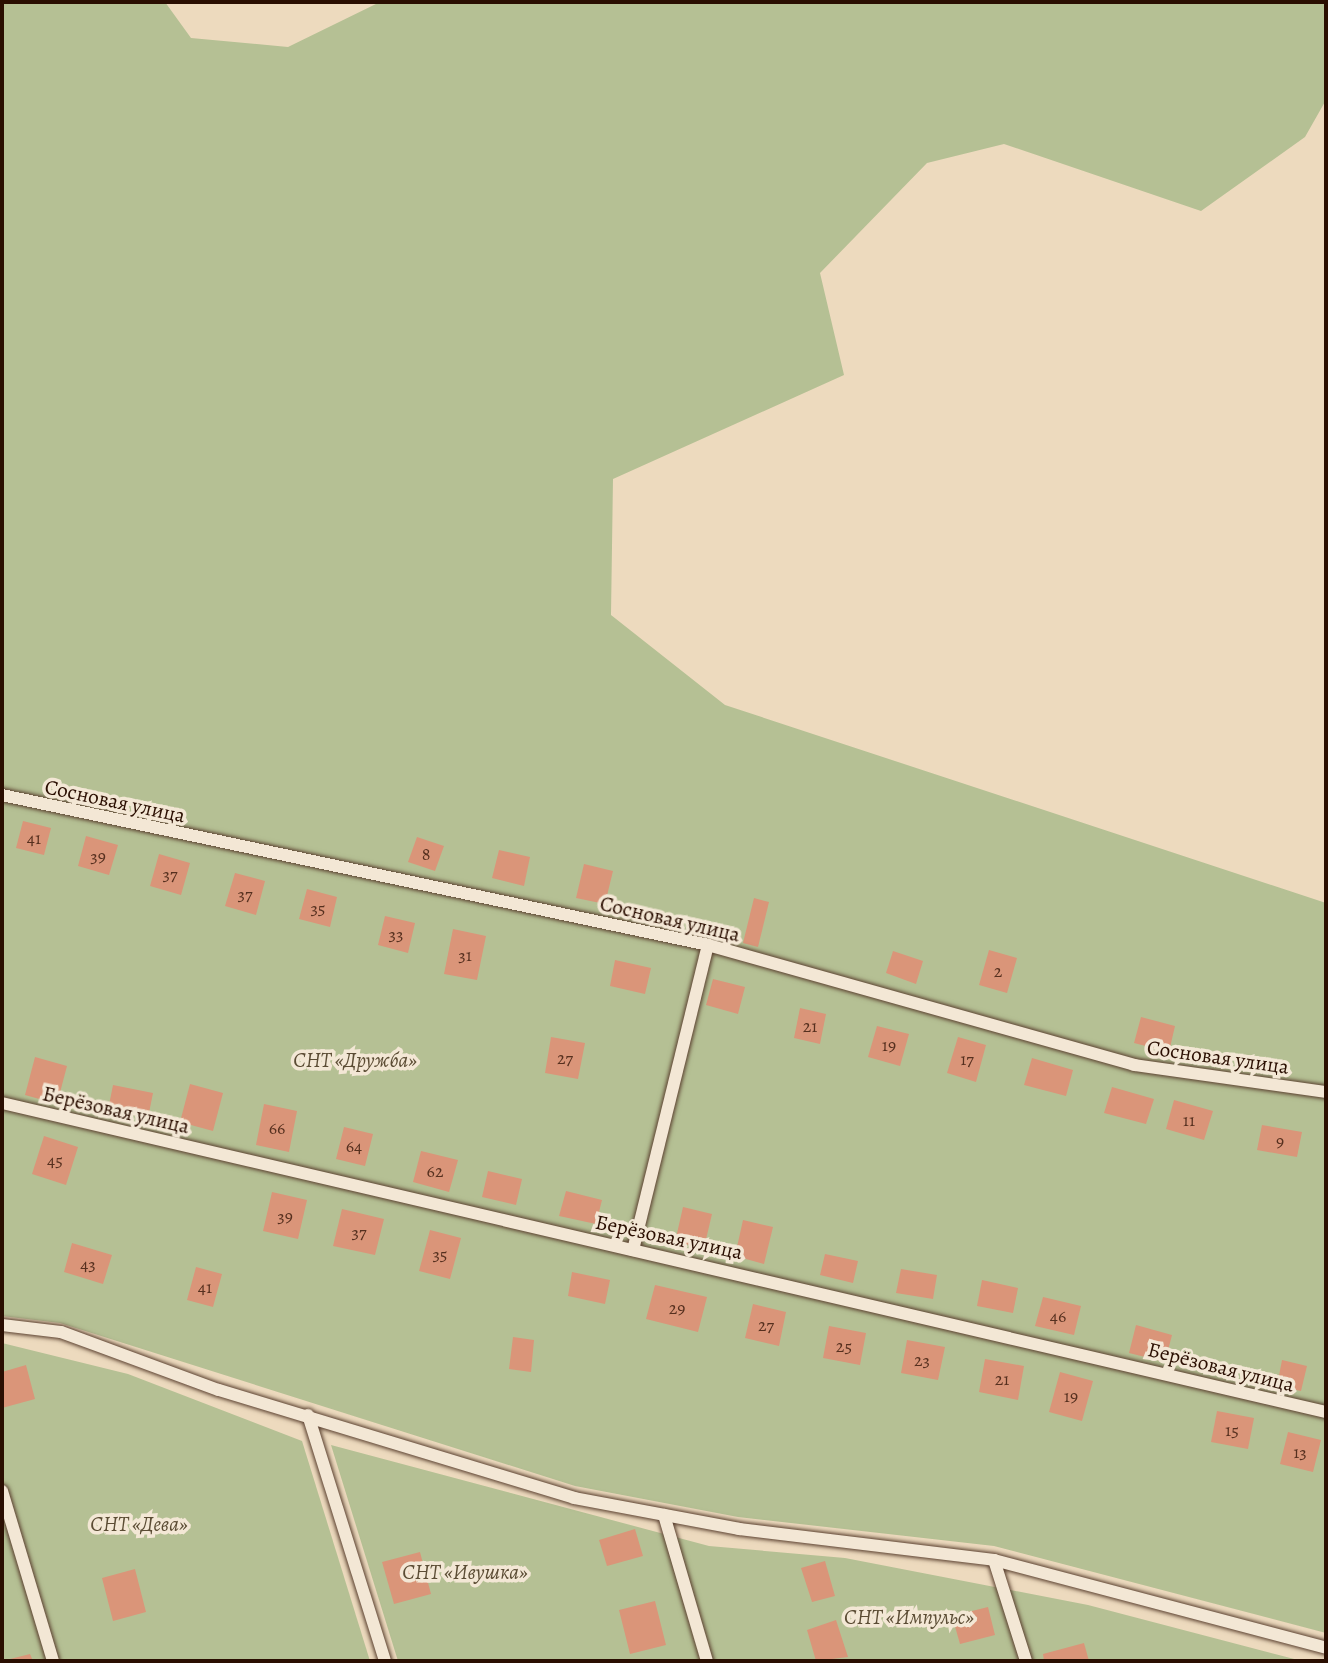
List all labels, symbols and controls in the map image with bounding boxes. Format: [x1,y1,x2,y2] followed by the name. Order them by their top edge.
[43,774,187,828] street label: Сосновая улица
[27,827,41,849] house number: 41
[422,843,430,865] house number: 8
[90,845,106,867] house number: 39
[162,863,178,885] house number: 37
[237,883,253,905] house number: 37
[598,891,742,947] street label: Сосновая улица
[310,897,326,919] house number: 35
[389,923,403,945] house number: 33
[458,944,472,966] house number: 31
[994,960,1002,982] house number: 2
[803,1015,817,1037] house number: 21
[882,1034,896,1056] house number: 19
[1146,1035,1290,1079] street label: Сосновая улица
[293,1047,417,1073] park label: СНТ «Дружба»
[557,1047,573,1069] house number: 27
[960,1048,974,1070] house number: 17
[40,1081,192,1139] street label: Берёзовая улица
[1183,1109,1195,1131] house number: 11
[269,1117,285,1139] house number: 66
[1276,1130,1284,1152] house number: 9
[346,1135,362,1157] house number: 64
[47,1149,63,1171] house number: 45
[427,1160,443,1182] house number: 62
[277,1205,293,1227] house number: 39
[593,1209,745,1265] street label: Берёзовая улица
[351,1221,367,1243] house number: 37
[432,1243,448,1265] house number: 35
[80,1253,96,1275] house number: 43
[198,1276,212,1298] house number: 41
[669,1297,685,1319] house number: 29
[1050,1305,1066,1327] house number: 46
[758,1314,774,1336] house number: 27
[836,1335,852,1357] house number: 25
[1145,1337,1297,1397] street label: Берёзовая улица
[914,1349,930,1371] house number: 23
[995,1368,1009,1390] house number: 21
[1064,1385,1078,1407] house number: 19
[1225,1419,1239,1441] house number: 15
[1293,1441,1307,1463] house number: 13
[90,1511,188,1537] park label: СНТ «Дева»
[402,1559,528,1585] park label: СНТ «Ивушка»
[844,1604,974,1630] park label: СНТ «Импульс»

